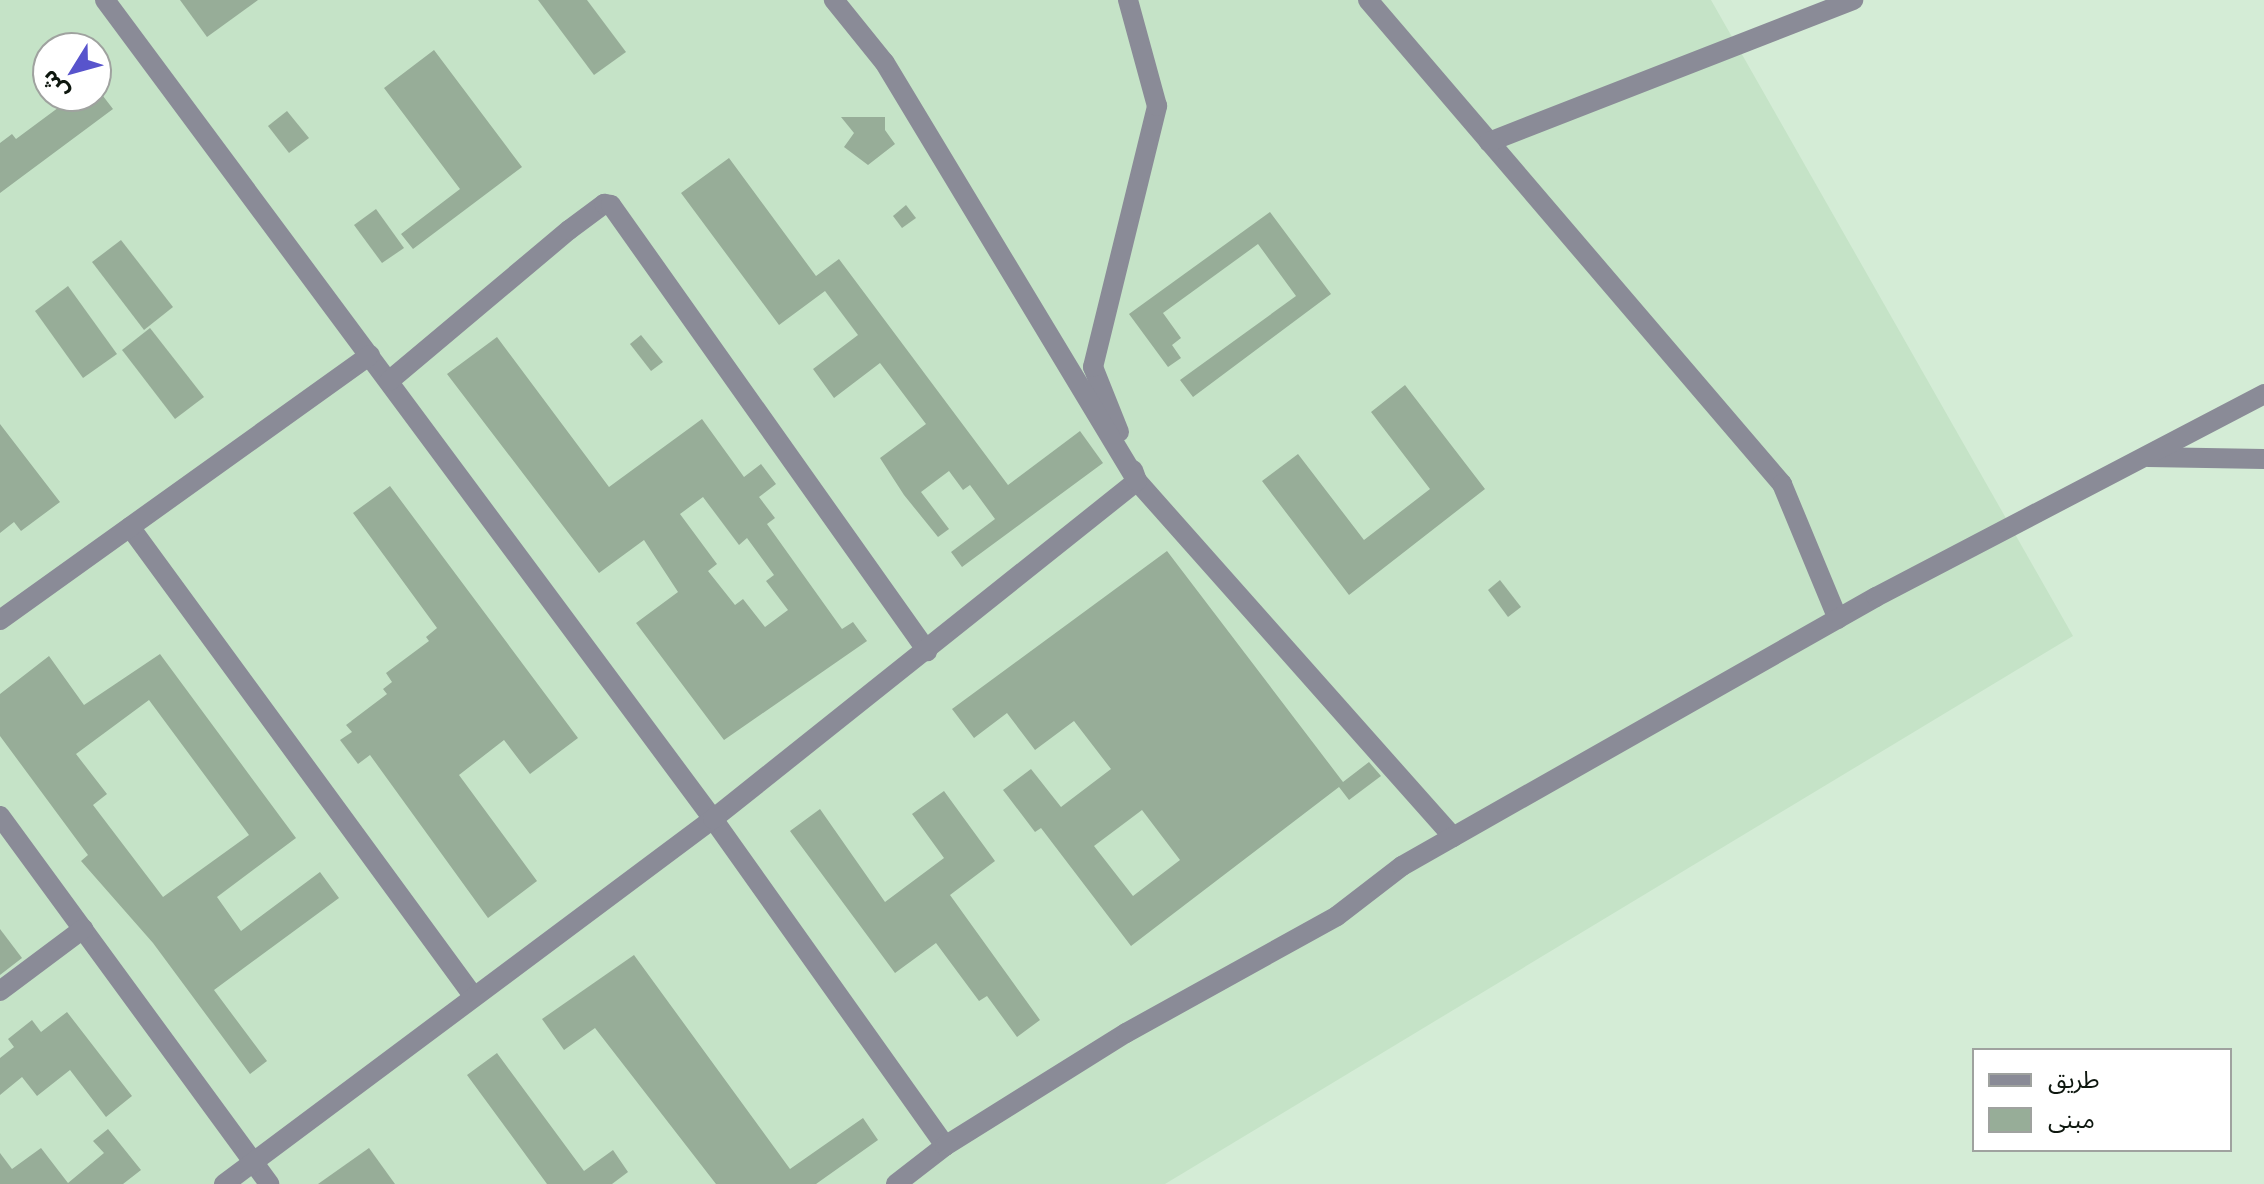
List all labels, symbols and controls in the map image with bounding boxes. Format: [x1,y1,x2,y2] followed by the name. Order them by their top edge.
[32,32,112,112] north arrow
[34,65,75,106] text: ش
[1972,1048,2232,1152] legend
[2048,1064,2100,1094] text: طريق
[2048,1104,2095,1134] text: مبنى

